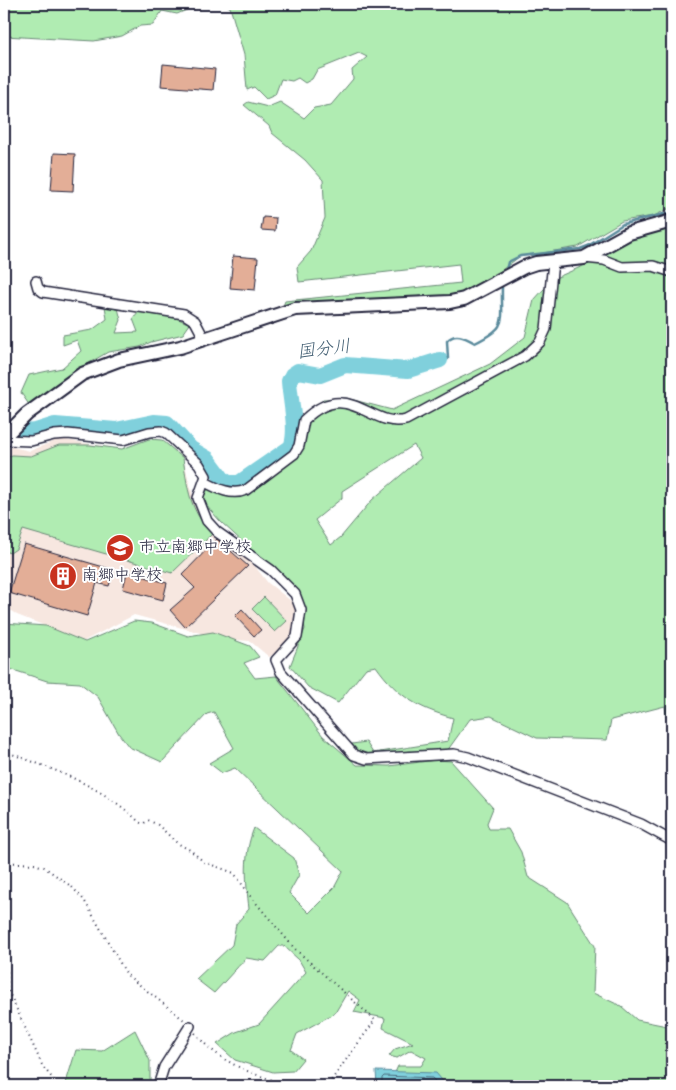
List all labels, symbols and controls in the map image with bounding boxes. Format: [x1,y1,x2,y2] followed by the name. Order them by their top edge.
[296,335,352,367] water label: 国分川
[105,533,135,563] school or university icon: 市立南郷中学校
[139,537,251,560] place label: 市立南郷中学校
[48,561,78,591] building icon: 南郷中学校
[82,565,162,588] place label: 南郷中学校

